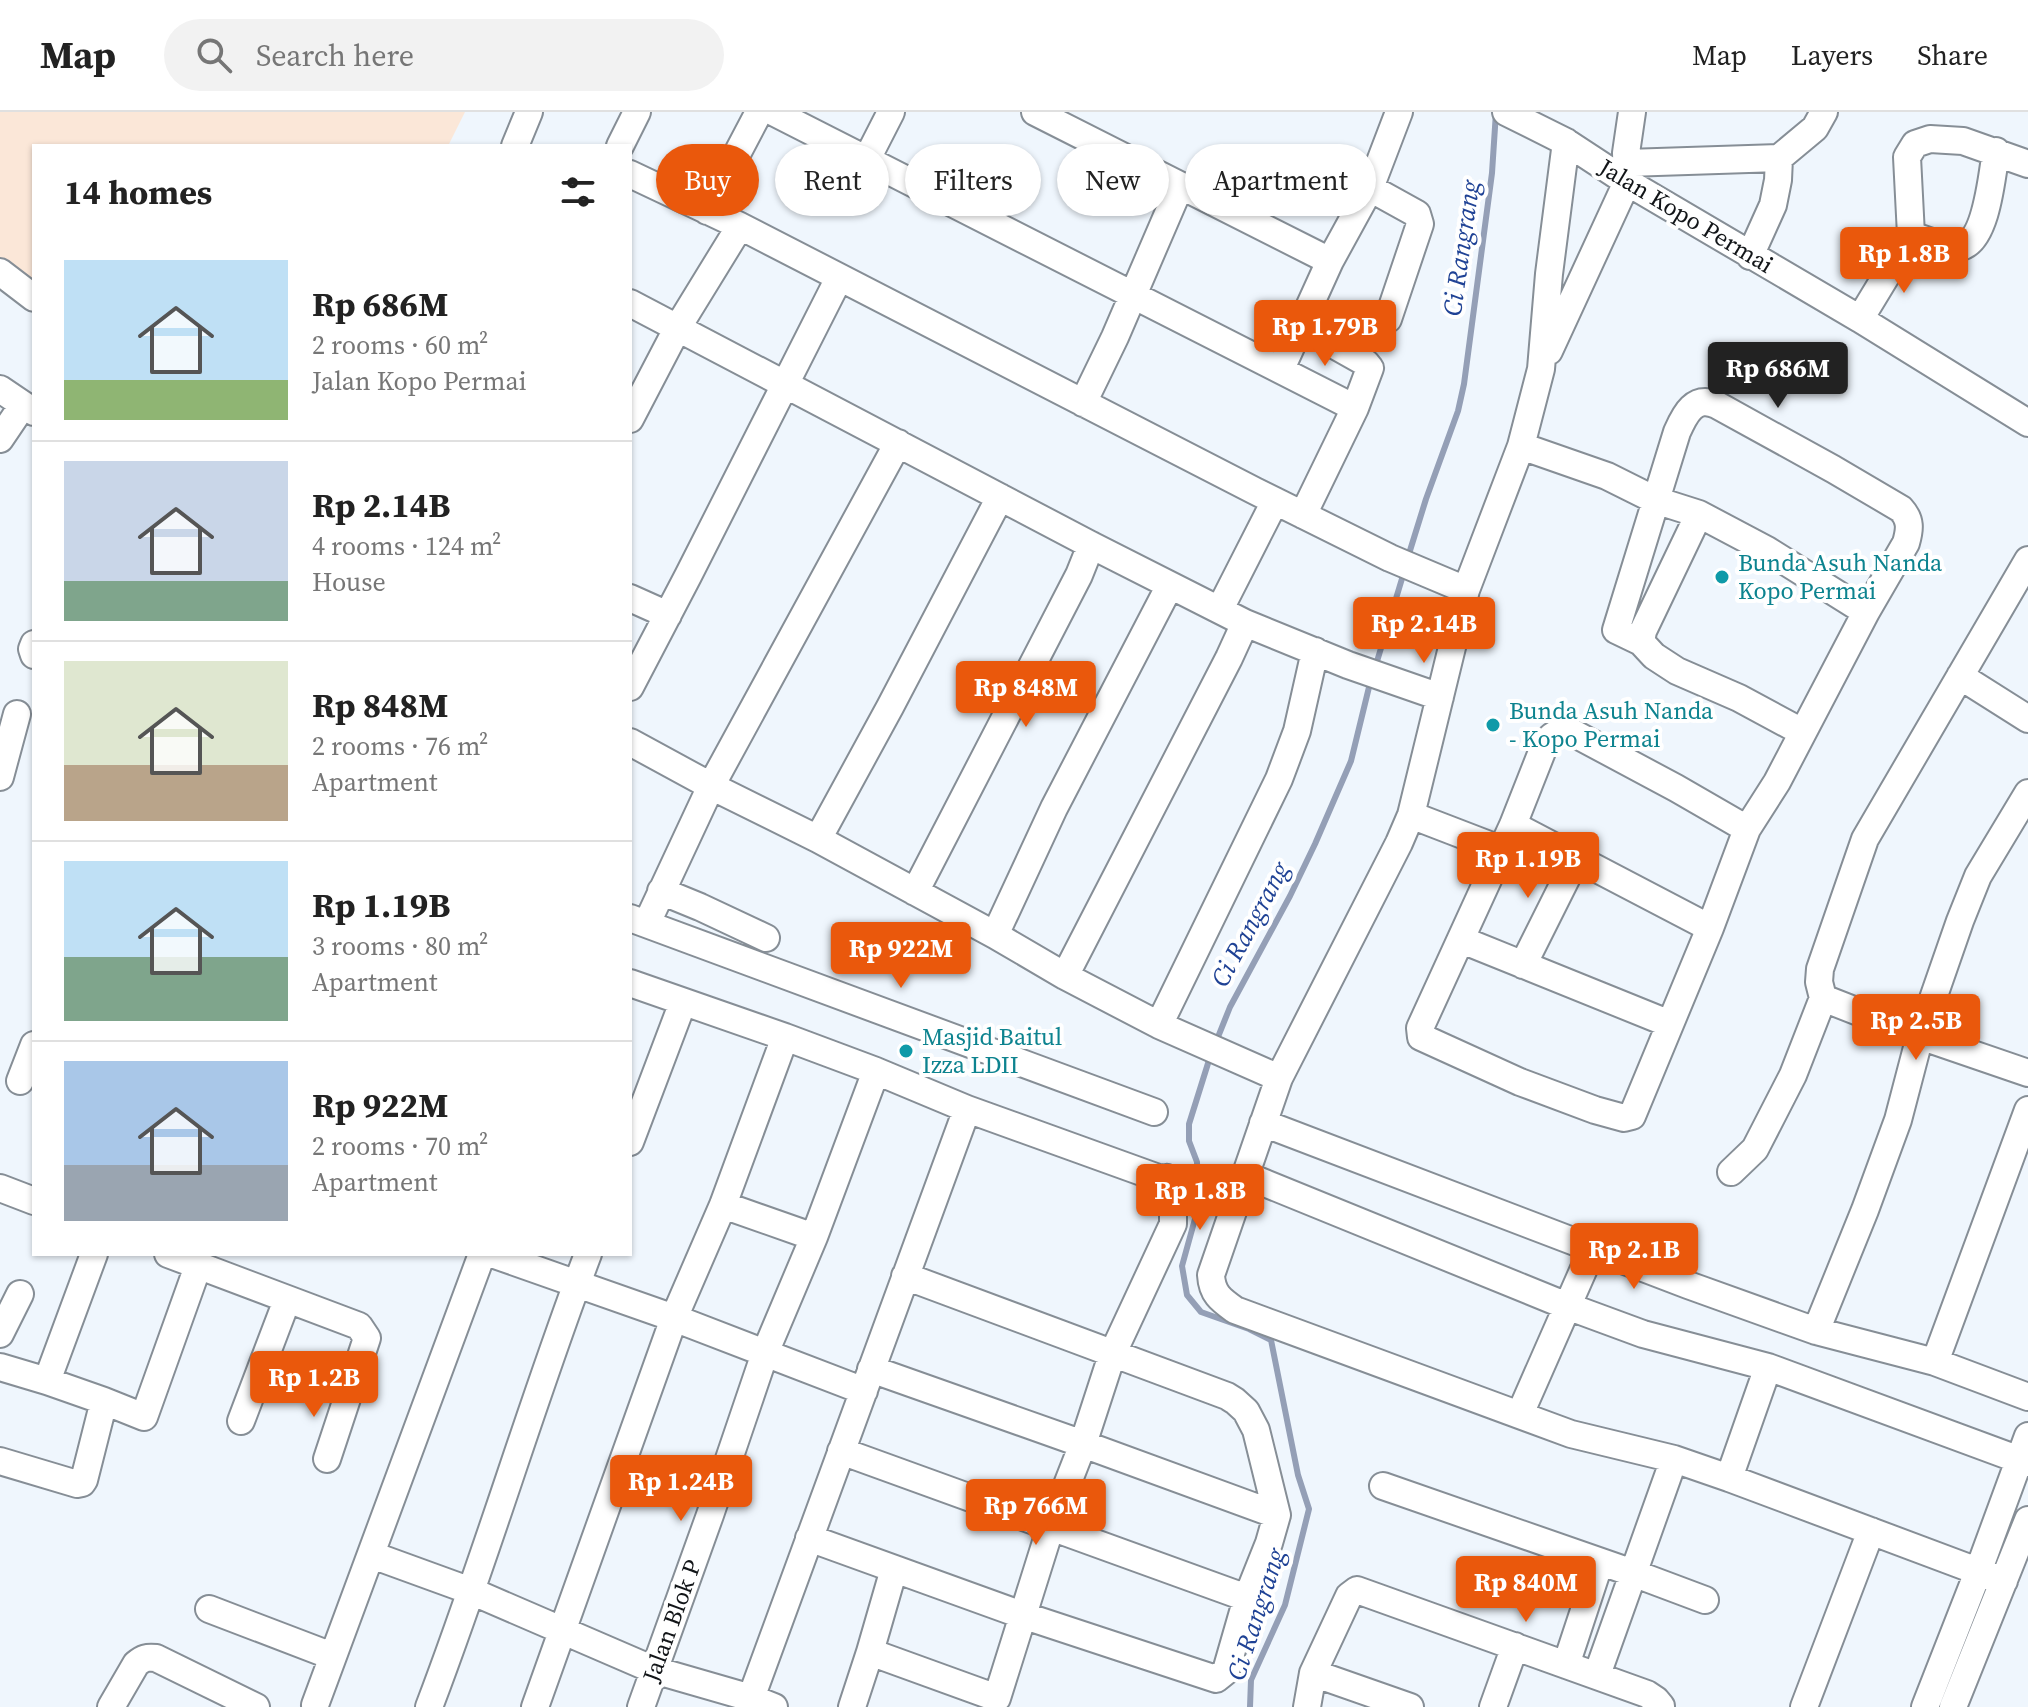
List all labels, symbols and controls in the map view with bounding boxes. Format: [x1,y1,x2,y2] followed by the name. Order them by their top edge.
[164,19,724,91] search box
[40,29,116,81] text: Map
[192,33,236,77] icon: search
[256,35,414,76] text: Search here
[1692,36,1747,74] text: Map
[1791,36,1873,74] text: Layers
[1917,36,1988,74] text: Share
[656,144,759,216] chip: Buy
[775,144,889,216] chip: Rent
[905,144,1041,216] chip: Filters
[1057,144,1169,216] chip: New
[1185,144,1376,216] chip: Apartment
[1592,150,1780,281] street label: Jalan Kopo Permai
[64,169,212,215] text: 14 homes
[556,170,600,214] icon: filters
[1434,176,1489,318] water label: Ci Rangrang
[1830,227,1978,295] pin: Rp 1.8B
[1858,235,1950,271] text: Rp 1.8B
[312,281,448,327] text: Rp 686M
[128,292,224,388] icon: home
[1242,300,1408,368] pin: Rp 1.79B
[1272,308,1378,344] text: Rp 1.79B
[312,327,488,363] text: 2 rooms · 60 m²
[1704,342,1852,410] pin: Rp 686M
[1726,350,1830,386] text: Rp 686M
[312,363,526,399] text: Jalan Kopo Permai
[312,482,450,528] text: Rp 2.14B
[128,493,224,589] icon: home
[312,528,501,564] text: 4 rooms · 124 m²
[1738,546,1943,607] place label: Bunda Asuh Nanda Kopo Permai
[312,564,386,600] text: House
[1713,568,1731,586] marker: Bunda Asuh Nanda Kopo Permai
[1341,597,1507,665] pin: Rp 2.14B
[1371,605,1477,641] text: Rp 2.14B
[952,661,1100,729] pin: Rp 848M
[974,669,1078,705] text: Rp 848M
[312,682,448,728] text: Rp 848M
[128,693,224,789] icon: home
[1509,694,1714,755] place label: Bunda Asuh Nanda - Kopo Permai
[1484,716,1502,734] marker: Bunda Asuh Nanda - Kopo Permai
[312,728,488,764] text: 2 rooms · 76 m²
[312,764,437,800] text: Apartment
[1445,832,1611,900] pin: Rp 1.19B
[1475,840,1581,876] text: Rp 1.19B
[1202,854,1299,993] water label: Ci Rangrang
[312,882,450,928] text: Rp 1.19B
[128,893,224,989] icon: home
[827,922,975,990] pin: Rp 922M
[312,928,488,964] text: 3 rooms · 80 m²
[849,930,953,966] text: Rp 922M
[312,964,437,1000] text: Apartment
[1842,994,1990,1062] pin: Rp 2.5B
[1870,1002,1962,1038] text: Rp 2.5B
[922,1020,1062,1081] place label: Masjid Baitul Izza LDII
[897,1042,915,1060] marker: Masjid Baitul Izza LDII
[312,1082,448,1128] text: Rp 922M
[128,1093,224,1189] icon: home
[312,1128,488,1164] text: 2 rooms · 70 m²
[312,1164,437,1200] text: Apartment
[1126,1164,1274,1232] pin: Rp 1.8B
[1154,1172,1246,1208] text: Rp 1.8B
[1560,1223,1708,1291] pin: Rp 2.1B
[1588,1231,1680,1267] text: Rp 2.1B
[240,1351,388,1419] pin: Rp 1.2B
[268,1359,360,1395] text: Rp 1.2B
[598,1455,764,1523] pin: Rp 1.24B
[628,1463,734,1499] text: Rp 1.24B
[962,1479,1110,1547] pin: Rp 766M
[984,1487,1088,1523] text: Rp 766M
[1218,1542,1295,1685] water label: Ci Rangrang
[634,1555,709,1687] street label: Jalan Blok P
[1452,1556,1600,1624] pin: Rp 840M
[1474,1564,1578,1600] text: Rp 840M

